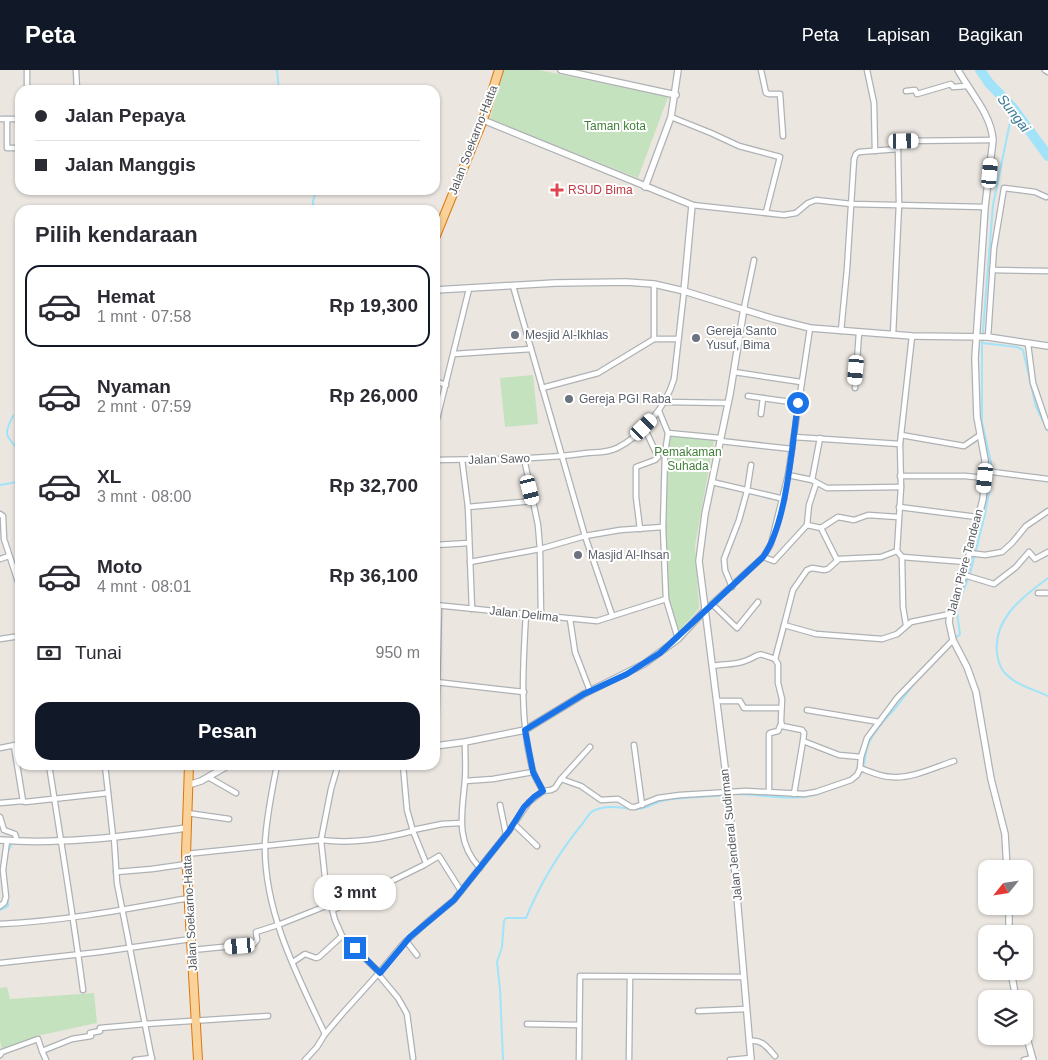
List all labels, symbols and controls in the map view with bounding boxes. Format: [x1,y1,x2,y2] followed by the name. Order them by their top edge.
[25,21,76,48] text: Peta
[802,25,839,45] text: Peta
[867,25,930,45] text: Lapisan
[958,25,1023,45] text: Bagikan
[446,83,500,197] street label: Jalan Soekarno-Hatta
[994,91,1034,136] water label: Sungai
[65,105,185,126] text: Jalan Pepaya
[584,119,646,133] park label: Taman kota
[888,133,919,149] car
[65,154,196,175] text: Jalan Manggis
[981,157,998,189] car
[550,183,564,197] marker: RSUD Bima
[568,183,633,197] place label: RSUD Bima
[35,222,198,247] text: Pilih kendaraan
[37,284,82,329] icon: car
[97,286,155,307] text: Hemat
[329,295,418,316] text: Rp 19,300
[97,308,191,325] text: 1 mnt · 07:58
[706,324,777,352] place label: Gereja Santo Yusuf, Bima
[525,328,608,342] place label: Mesjid Al-Ikhlas
[509,329,521,341] marker: Mesjid Al-Ikhlas
[690,332,702,344] marker: Gereja Santo Yusuf, Bima
[847,354,864,386] car
[37,374,82,419] icon: car
[97,376,171,397] text: Nyaman
[329,385,418,406] text: Rp 26,000
[579,392,671,406] place label: Gereja PGI Raba
[787,392,809,414] route start
[563,393,575,405] marker: Gereja PGI Raba
[97,398,191,415] text: 2 mnt · 07:59
[628,411,659,443] car
[654,445,722,473] park label: Pemakaman Suhada
[468,451,531,467] street label: Jalan Sawo
[975,462,994,494] car
[37,464,82,509] icon: car
[97,466,121,487] text: XL
[519,474,540,506] car
[329,475,418,496] text: Rp 32,700
[97,488,191,505] text: 3 mnt · 08:00
[944,507,986,617] street label: Jalan Piere Tandean
[588,548,669,562] place label: Masjid Al-Ihsan
[572,549,584,561] marker: Masjid Al-Ihsan
[37,554,82,599] icon: car
[97,556,142,577] text: Moto
[329,565,418,586] text: Rp 36,100
[97,578,191,595] text: 4 mnt · 08:01
[489,603,560,625] street label: Jalan Delima
[35,639,63,667] icon: cash
[75,642,122,663] text: Tunai
[376,644,420,661] text: 950 m
[35,702,420,760] button: Pesan
[717,768,745,902] street label: Jalan Jenderal Sudirman
[180,854,200,971] street label: Jalan Soekarno-Hatta
[978,860,1032,915] north arrow
[978,860,1033,1045] map controls
[314,876,396,910] callout: 3 mnt
[334,884,376,901] text: 3 mnt
[978,925,1033,980] button: locate
[224,937,255,955] car
[344,937,366,959] route end
[978,990,1033,1045] button: layers

